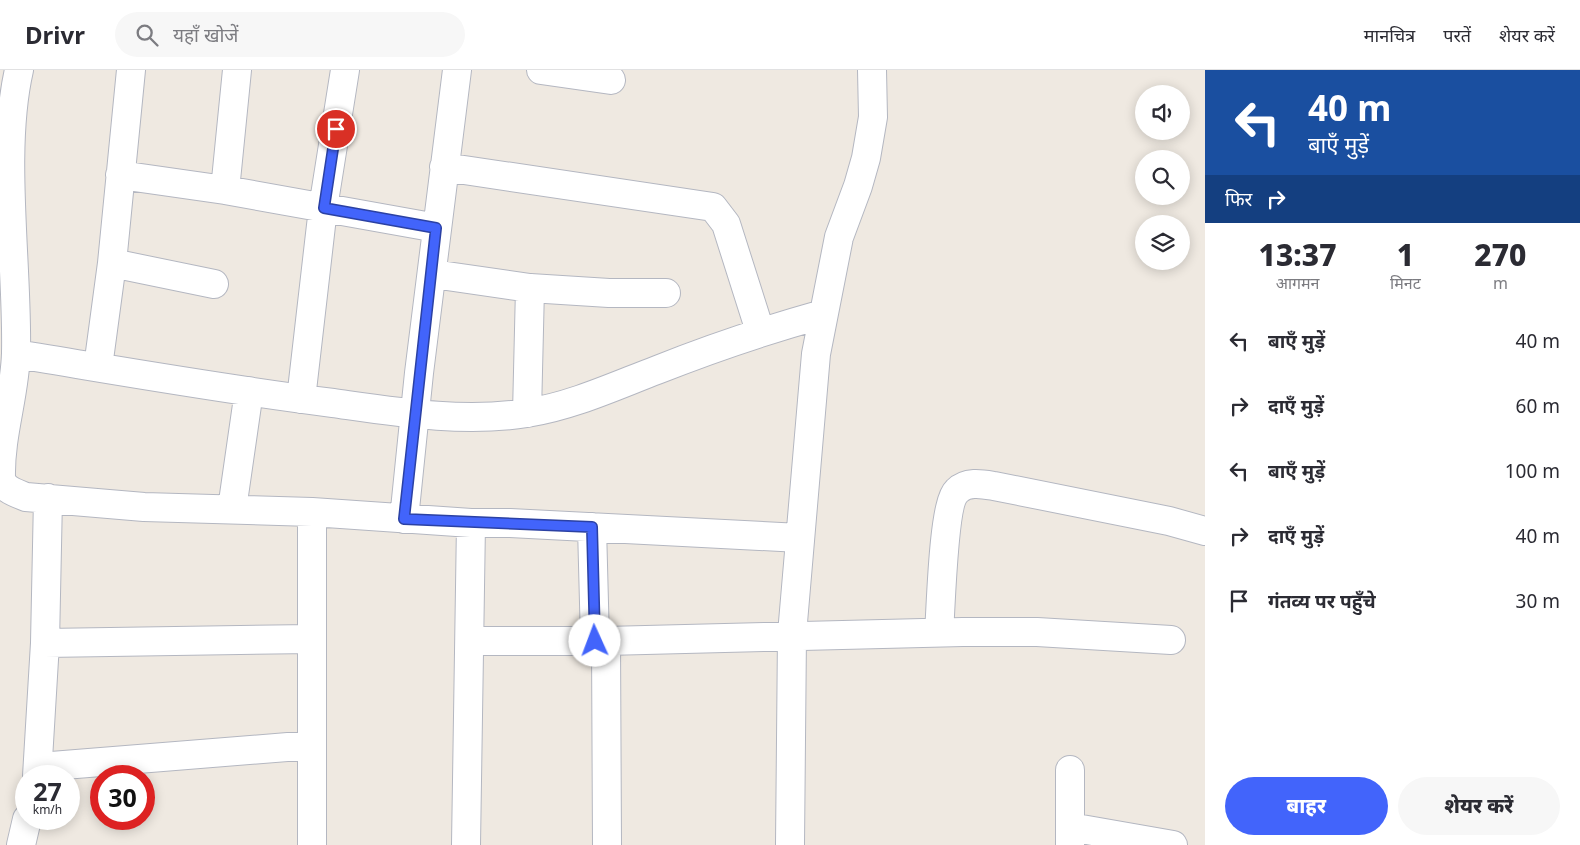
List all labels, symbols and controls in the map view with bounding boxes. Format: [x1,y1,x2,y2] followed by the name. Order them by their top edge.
[115,12,465,57] search box
[25,18,85,51] text: Drivr
[133,21,161,49] icon: search
[173,22,238,48] text: यहाँ खोजें
[1364,23,1415,47] text: मानचित्र
[1443,23,1471,47] text: परतें
[1499,23,1555,47] text: शेयर करें
[1308,84,1391,131] text: 40 m
[1135,85,1190,270] map controls
[1135,85,1190,140] button: sound
[1225,90,1290,155] icon: left
[315,108,357,150] pin
[322,115,350,143] icon: arrive
[1308,129,1369,159] text: बाएँ मुड़ें
[1135,150,1190,205] button: search
[1262,185,1290,213] icon: right
[1225,186,1252,212] text: फिर
[1135,215,1190,270] button: layers
[1259,234,1337,275] text: 13:37
[1397,234,1414,275] text: 1
[1474,234,1526,275] text: 270
[1276,272,1319,294] text: आगमन
[1390,272,1421,294] text: मिनट
[1493,272,1508,294] text: m
[1225,327,1253,355] icon: left
[1268,328,1325,354] text: बाएँ मुड़ें
[1516,328,1560,354] text: 40 m
[1225,392,1253,420] icon: right
[1268,393,1324,419] text: दाएँ मुड़ें
[1516,393,1560,419] text: 60 m
[1225,457,1253,485] icon: left
[1268,458,1325,484] text: बाएँ मुड़ें
[1505,458,1560,484] text: 100 m
[1225,522,1253,550] icon: right
[1268,523,1324,549] text: दाएँ मुड़ें
[1516,523,1560,549] text: 40 m
[1225,587,1253,615] icon: arrive
[1268,588,1376,614] text: गंतव्य पर पहुँचे
[1516,588,1560,614] text: 30 m
[568,614,620,666] position arrow
[90,765,155,830] speed limit sign: 30
[33,774,62,808] text: 27
[1225,777,1388,835] button: बाहर
[1398,777,1560,835] button: शेयर करें
[33,801,62,818] text: km/h

